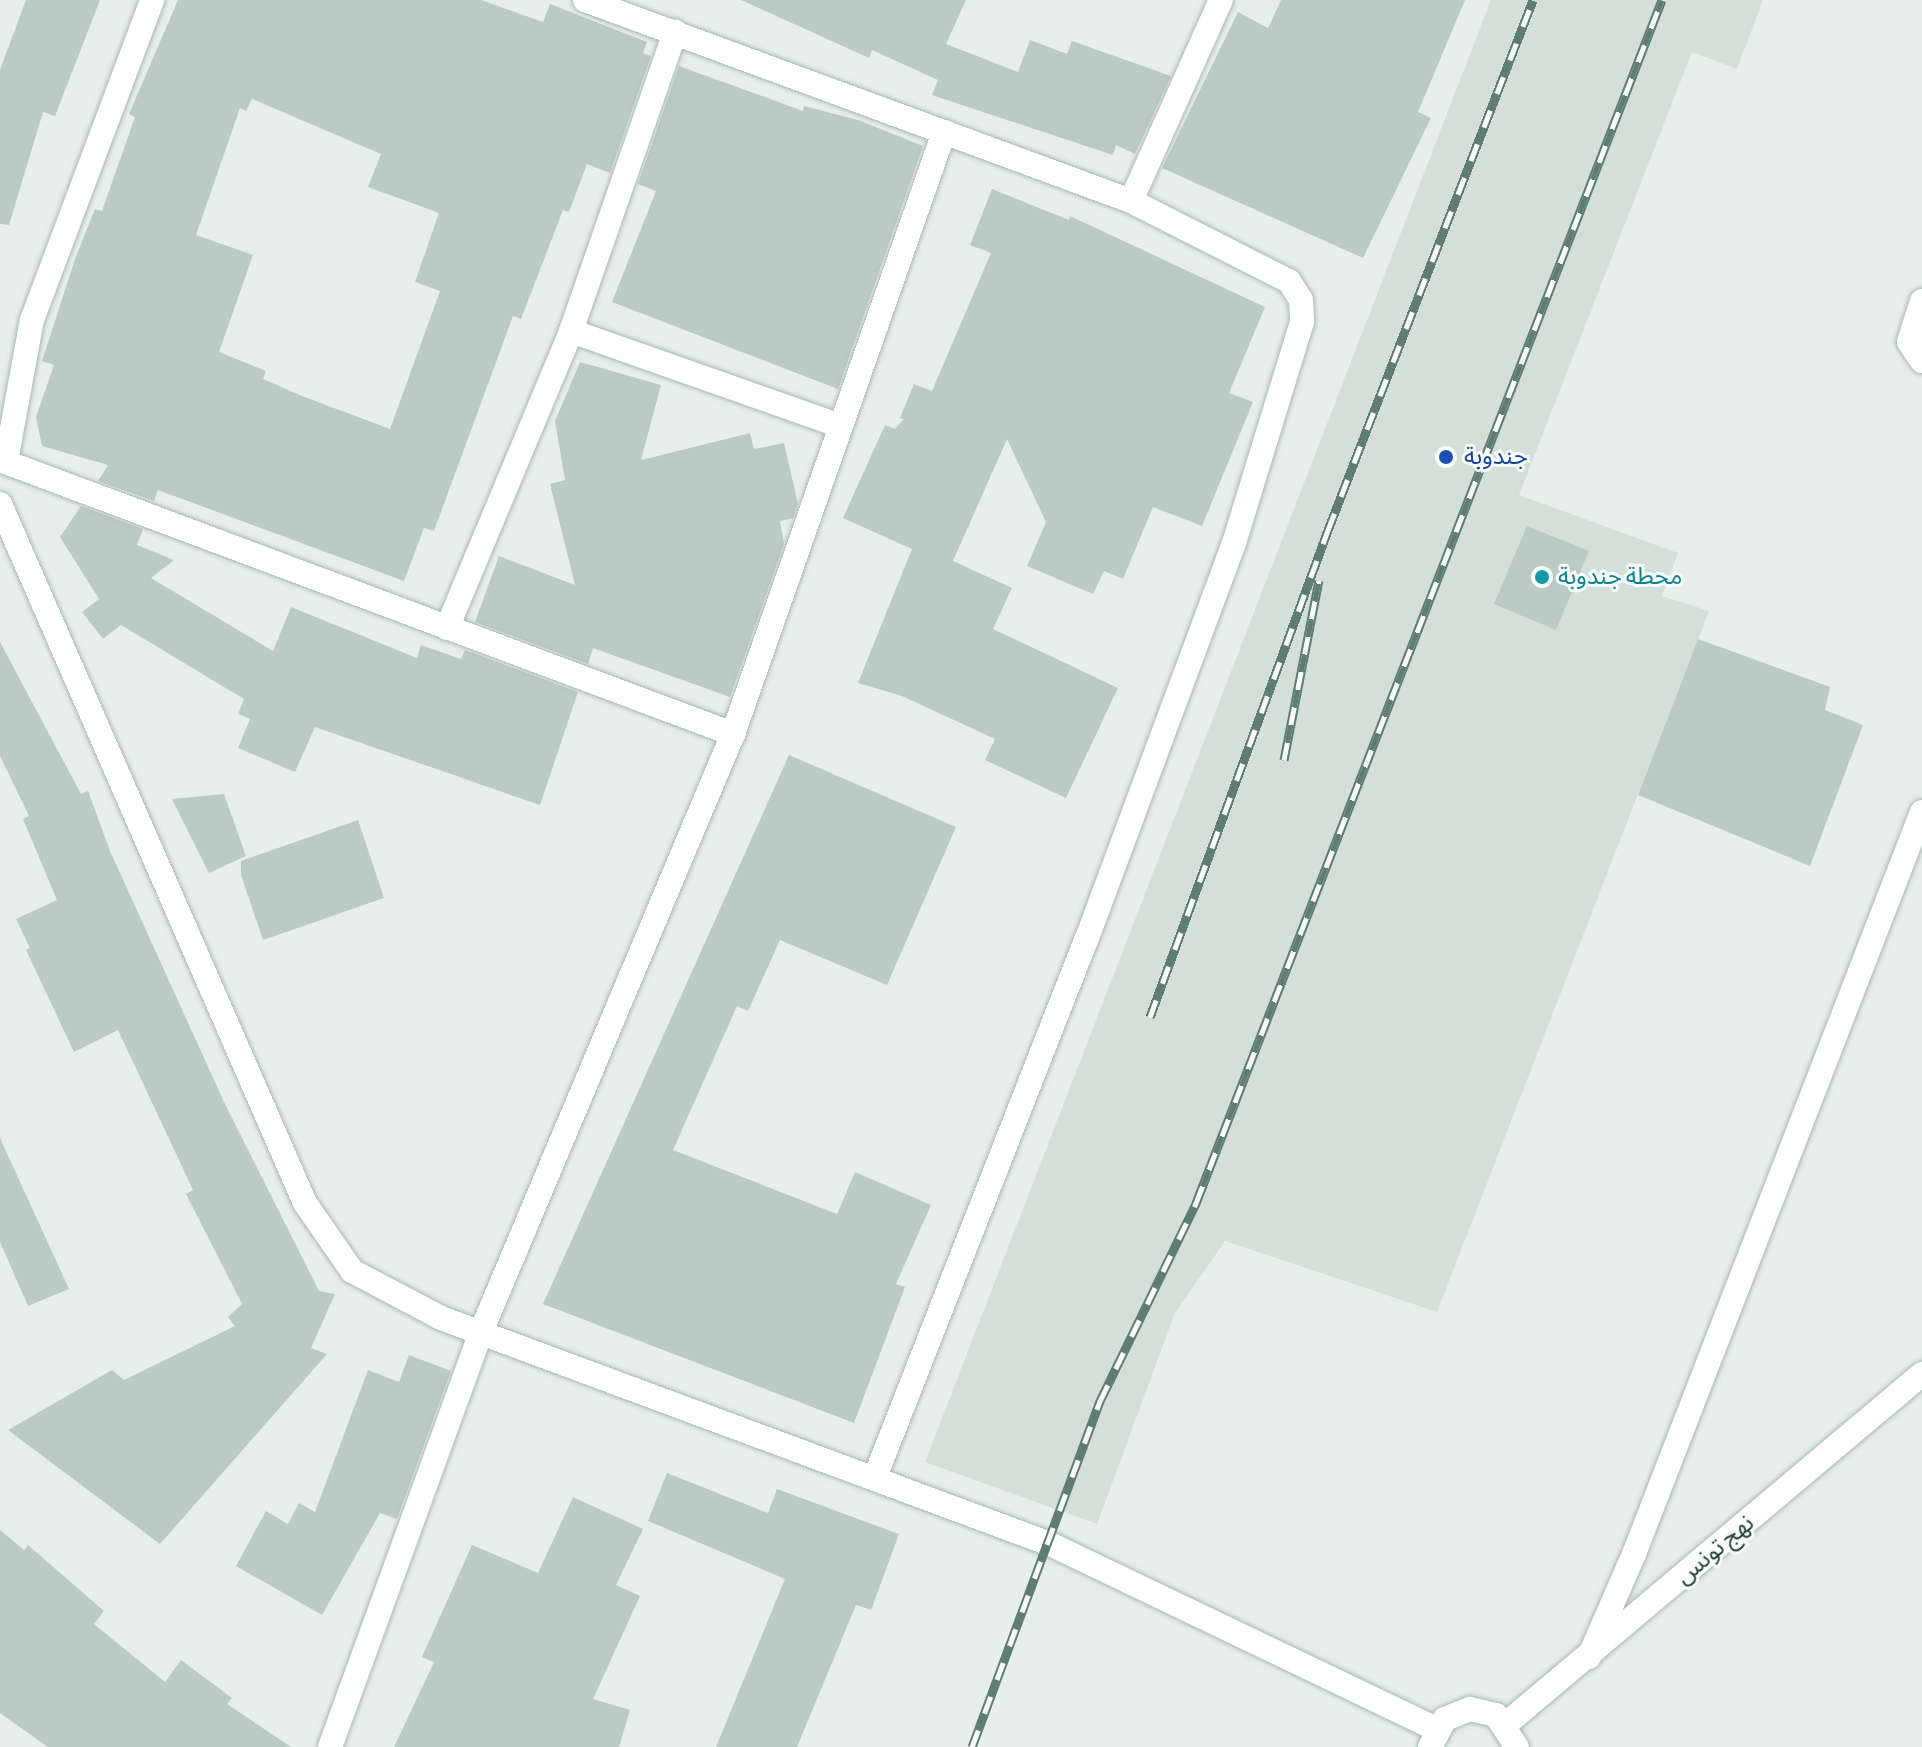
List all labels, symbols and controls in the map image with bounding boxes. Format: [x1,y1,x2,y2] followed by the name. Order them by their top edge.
[1464,443,1528,471] place label: جندوبة
[1435,446,1457,468] marker: جندوبة
[1558,563,1682,591] place label: محطة جندوبة
[1533,568,1551,586] marker: محطة جندوبة
[1670,1509,1760,1591] street label: نهج تونس

